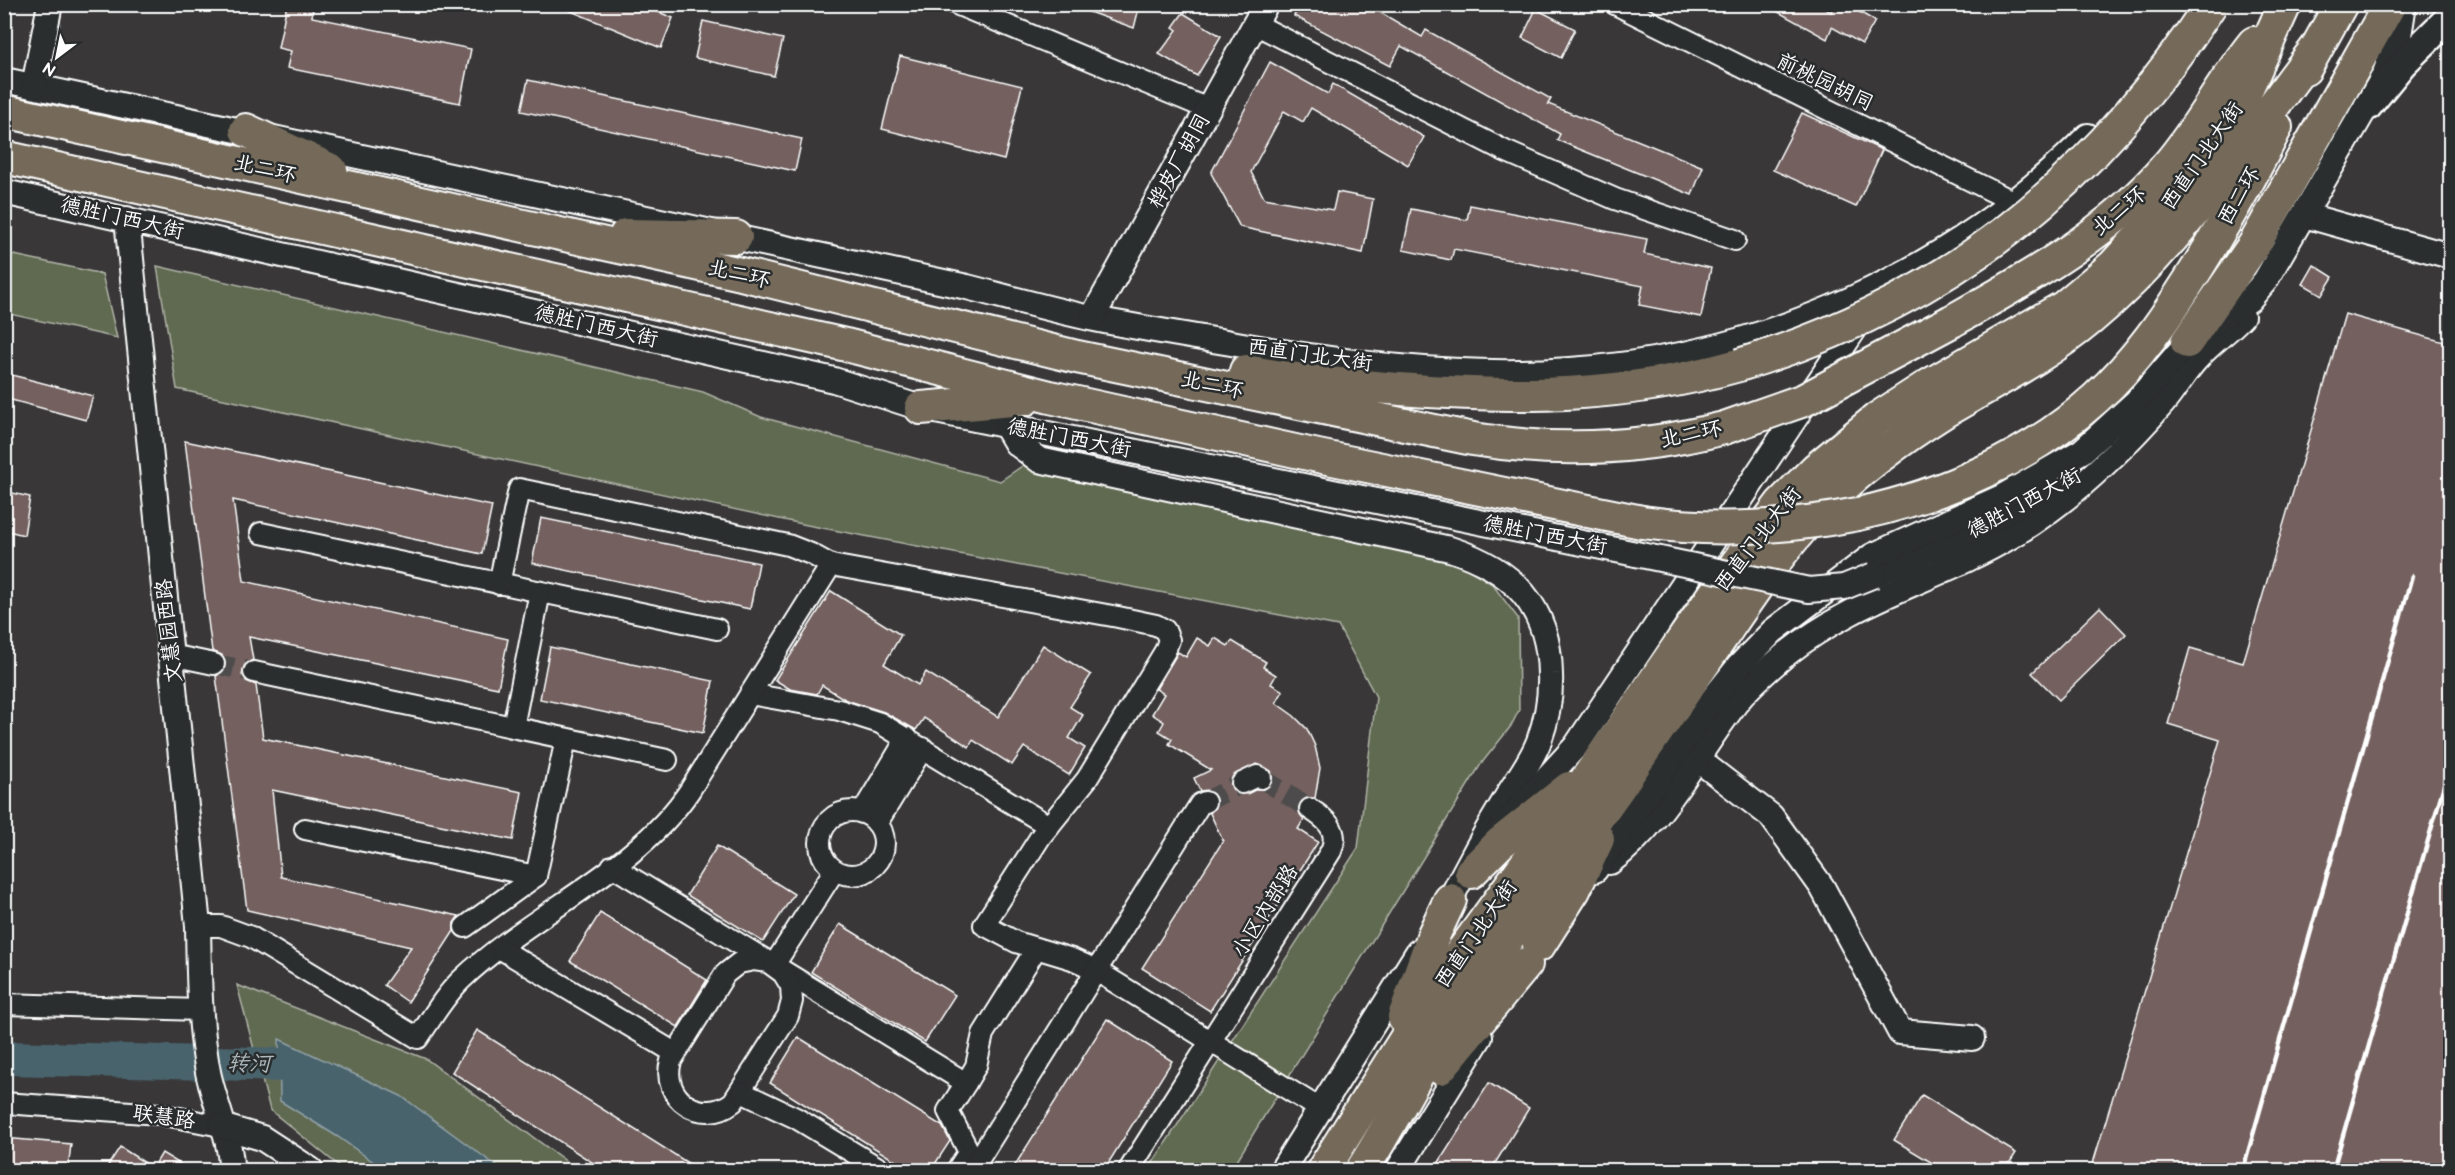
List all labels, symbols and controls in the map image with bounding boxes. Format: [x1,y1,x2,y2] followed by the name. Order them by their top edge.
[27,27,87,87] north arrow
[1772,48,1878,116] street label: 前桃园胡同
[40,57,60,80] text: N
[2156,97,2248,215] street label: 西直门北大街
[1143,109,1215,213] street label: 桦皮厂胡同
[231,150,299,188] street label: 北二环
[2212,162,2266,230] street label: 西二环
[2087,181,2151,241] street label: 北二环
[58,192,186,244] street label: 德胜门西大街
[705,255,773,293] street label: 北二环
[532,300,660,352] street label: 德胜门西大街
[1246,334,1374,376] street label: 西直门北大街
[1179,366,1245,404] street label: 北二环
[1005,414,1133,462] street label: 德胜门西大街
[1658,415,1724,453] street label: 北二环
[1963,462,2085,544] street label: 德胜门西大街
[1709,482,1807,596] street label: 西直门北大街
[1481,511,1609,559] street label: 德胜门西大街
[151,577,187,685] street label: 文慧园西路
[1227,860,1303,962] street label: 小区内部路
[1430,875,1522,993] street label: 西直门北大街
[227,1050,274,1078] water label: 转河
[131,1100,197,1134] street label: 联慧路

